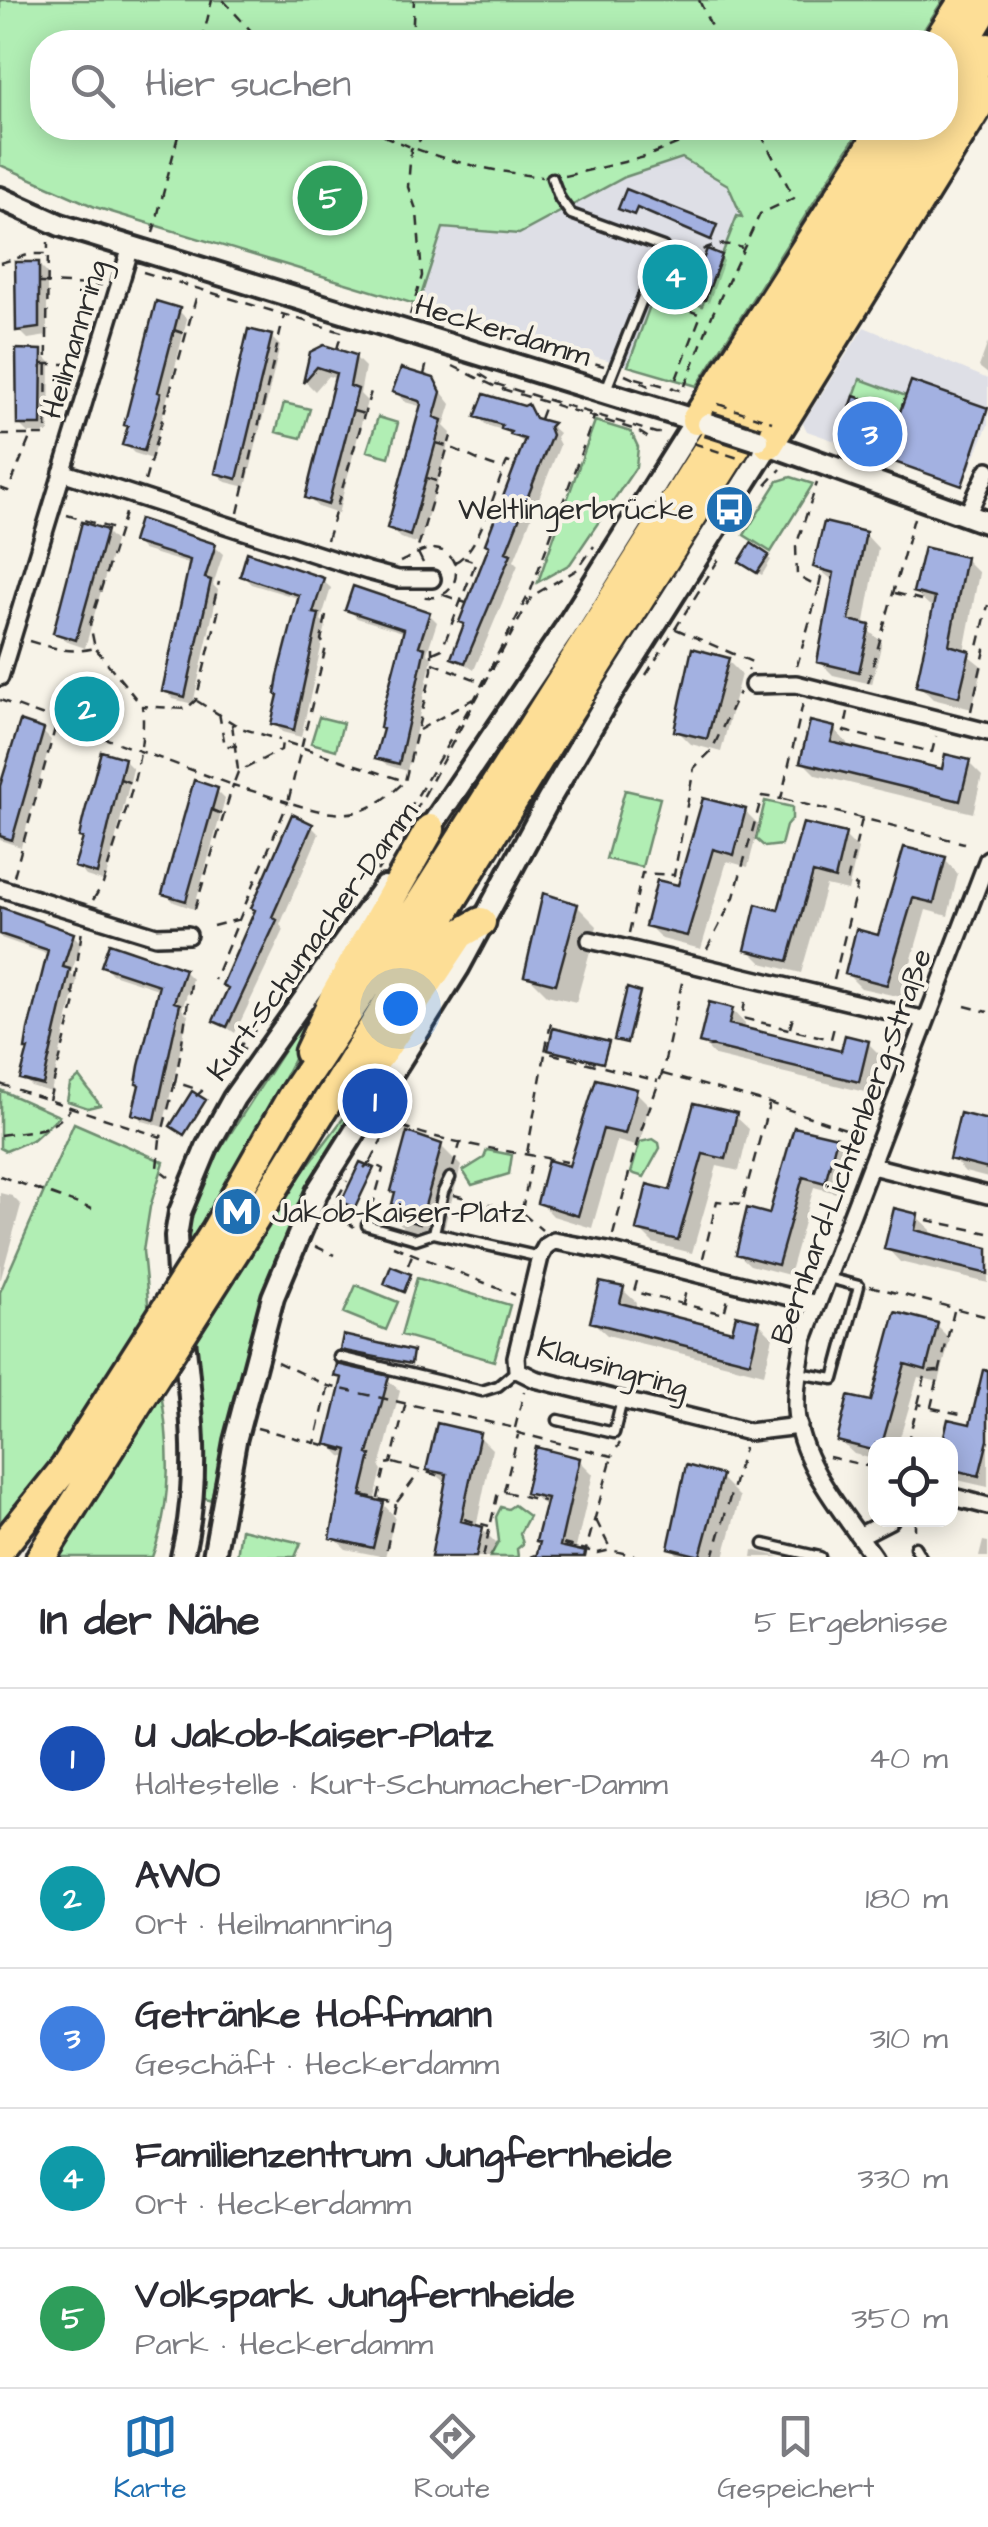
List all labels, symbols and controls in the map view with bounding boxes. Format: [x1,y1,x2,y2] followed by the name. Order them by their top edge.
[30,30,958,140] search box
[65,58,120,113] icon: search
[145,59,351,111] text: Hier suchen
[298,160,362,236] pin: 5
[642,240,708,314] pin: 4
[31,255,120,424] street label: Heilmannring
[410,284,596,378] street label: Heckerdamm
[838,396,902,472] pin: 3
[703,483,755,535] bus stop icon: Weltlingerbrücke
[458,489,694,532] place label: Weltlingerbrücke
[54,672,120,746] pin: 2
[197,793,429,1090] street label: Kurt-Schumacher-Damm
[761,943,944,1350] street label: Bernhard-Lichtenberg-Straße
[375,983,426,1034] your location
[342,1064,408,1138] pin: 1
[211,1186,263,1238] metro station icon: Jakob-Kaiser-Platz
[272,1192,526,1234] place label: Jakob-Kaiser-Platz
[532,1326,693,1410] street label: Klausingring
[868,1437,958,1527] map controls
[868,1437,958,1527] button: locate
[40,1593,260,1651] text: In der Nähe
[754,1600,948,1645] text: 5 Ergebnisse
[135,1710,493,1762] text: U Jakob-Kaiser-Platz
[70,1736,75,1781] text: 1
[868,1736,948,1781] text: 40 m
[135,1762,668,1807] text: Haltestelle · Kurt-Schumacher-Damm
[135,1850,221,1902] text: AWO
[63,1876,82,1921] text: 2
[865,1876,948,1921] text: 180 m
[135,1902,392,1947] text: Ort · Heilmannring
[135,1990,492,2042] text: Getränke Hoffmann
[64,2016,81,2061] text: 3
[870,2016,948,2061] text: 310 m
[135,2042,499,2087] text: Geschäft · Heckerdamm
[135,2130,672,2182] text: Familienzentrum Jungfernheide
[62,2156,83,2201] text: 4
[858,2156,948,2201] text: 330 m
[135,2182,411,2227] text: Ort · Heckerdamm
[135,2270,575,2322] text: Volkspark Jungfernheide
[61,2296,84,2341] text: 5
[851,2296,948,2341] text: 350 m
[135,2322,433,2367] text: Park · Heckerdamm
[114,2409,187,2508] tab: Karte
[414,2409,490,2508] tab: Route
[717,2409,874,2508] tab: Gespeichert

